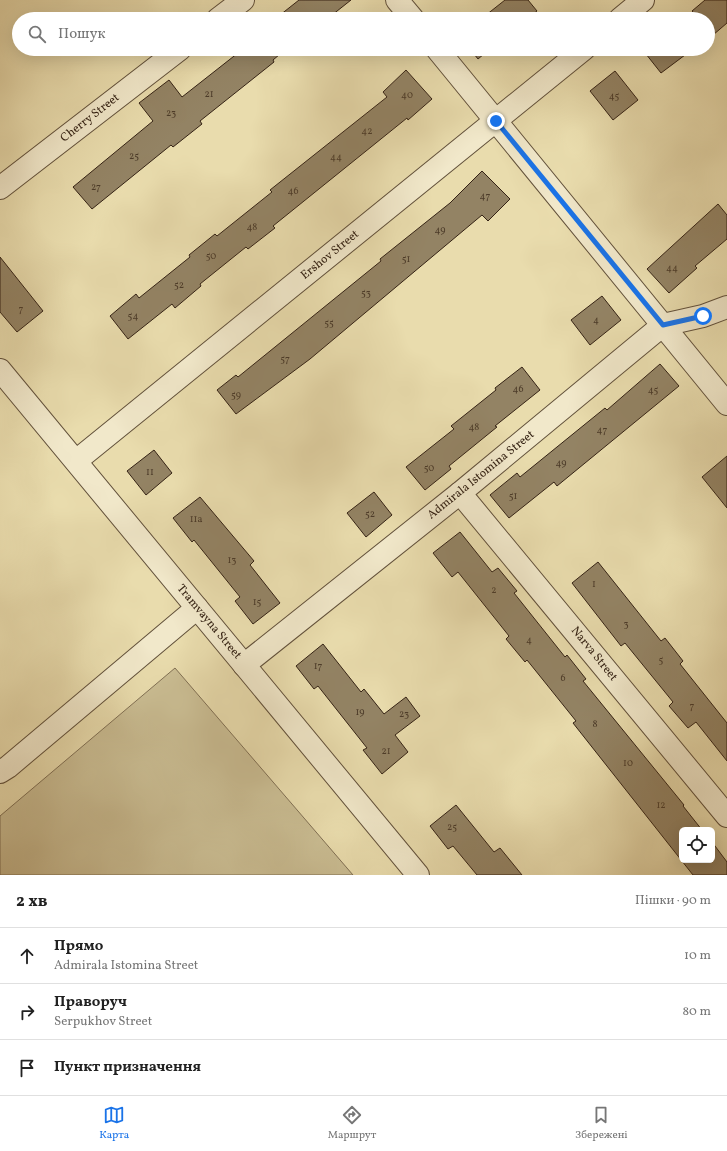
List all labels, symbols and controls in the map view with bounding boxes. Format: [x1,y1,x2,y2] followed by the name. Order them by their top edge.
[12,12,715,56] search box
[26,23,48,45] icon: search
[58,24,106,45] text: Пошук
[204,87,214,101] house number: 21
[401,88,413,102] house number: 40
[609,89,619,103] house number: 45
[57,90,123,146] street label: Cherry Street
[166,106,176,120] house number: 23
[487,112,505,130] route end
[361,124,373,138] house number: 42
[129,149,139,163] house number: 25
[330,150,342,164] house number: 44
[91,180,101,194] house number: 27
[288,184,298,198] house number: 46
[480,189,491,203] house number: 47
[247,220,257,234] house number: 48
[435,223,445,237] house number: 49
[298,227,362,283] street label: Ershov Street
[206,249,216,263] house number: 50
[402,252,410,266] house number: 51
[666,261,678,275] house number: 44
[174,278,184,292] house number: 52
[361,286,371,300] house number: 53
[19,302,24,316] house number: 7
[694,307,712,325] route start
[128,309,138,323] house number: 54
[593,313,599,327] house number: 4
[324,316,334,330] house number: 55
[280,352,290,366] house number: 57
[513,382,523,396] house number: 46
[648,383,658,397] house number: 45
[231,388,241,402] house number: 59
[469,420,479,434] house number: 48
[597,423,608,437] house number: 47
[424,427,538,523] street label: Admirala Istomina Street
[556,456,566,470] house number: 49
[424,461,434,475] house number: 50
[146,465,154,479] house number: 11
[509,489,517,503] house number: 51
[365,507,375,521] house number: 52
[190,512,202,526] house number: 11а
[227,553,237,567] house number: 13
[592,577,596,591] house number: 1
[173,581,245,663] street label: Tramvayna Street
[491,583,497,597] house number: 2
[253,595,262,609] house number: 15
[623,617,629,631] house number: 3
[567,623,621,685] street label: Narva Street
[526,633,532,647] house number: 4
[659,653,664,667] house number: 5
[314,659,323,673] house number: 17
[560,671,566,685] house number: 6
[690,699,695,713] house number: 7
[355,705,365,719] house number: 19
[399,707,409,721] house number: 23
[592,717,598,731] house number: 8
[381,744,391,758] house number: 21
[623,756,633,770] house number: 10
[656,798,666,812] house number: 12
[447,820,457,834] house number: 25
[679,827,715,863] map controls
[679,827,715,863] button: locate
[16,890,48,913] text: 2 хв
[635,892,711,910] text: Пішки · 90 m
[54,936,103,957] text: Прямо
[16,945,38,967] icon: ahead
[684,947,711,965] text: 10 m
[54,957,198,975] text: Admirala Istomina Street
[54,992,127,1013] text: Праворуч
[16,1001,38,1023] icon: right
[682,1003,711,1021] text: 80 m
[54,1013,152,1031] text: Serpukhov Street
[16,1057,38,1079] icon: arrive
[54,1057,201,1078] text: Пункт призначення
[99,1104,129,1143] tab: Карта
[328,1104,376,1143] tab: Маршрут
[575,1104,628,1143] tab: Збережені

